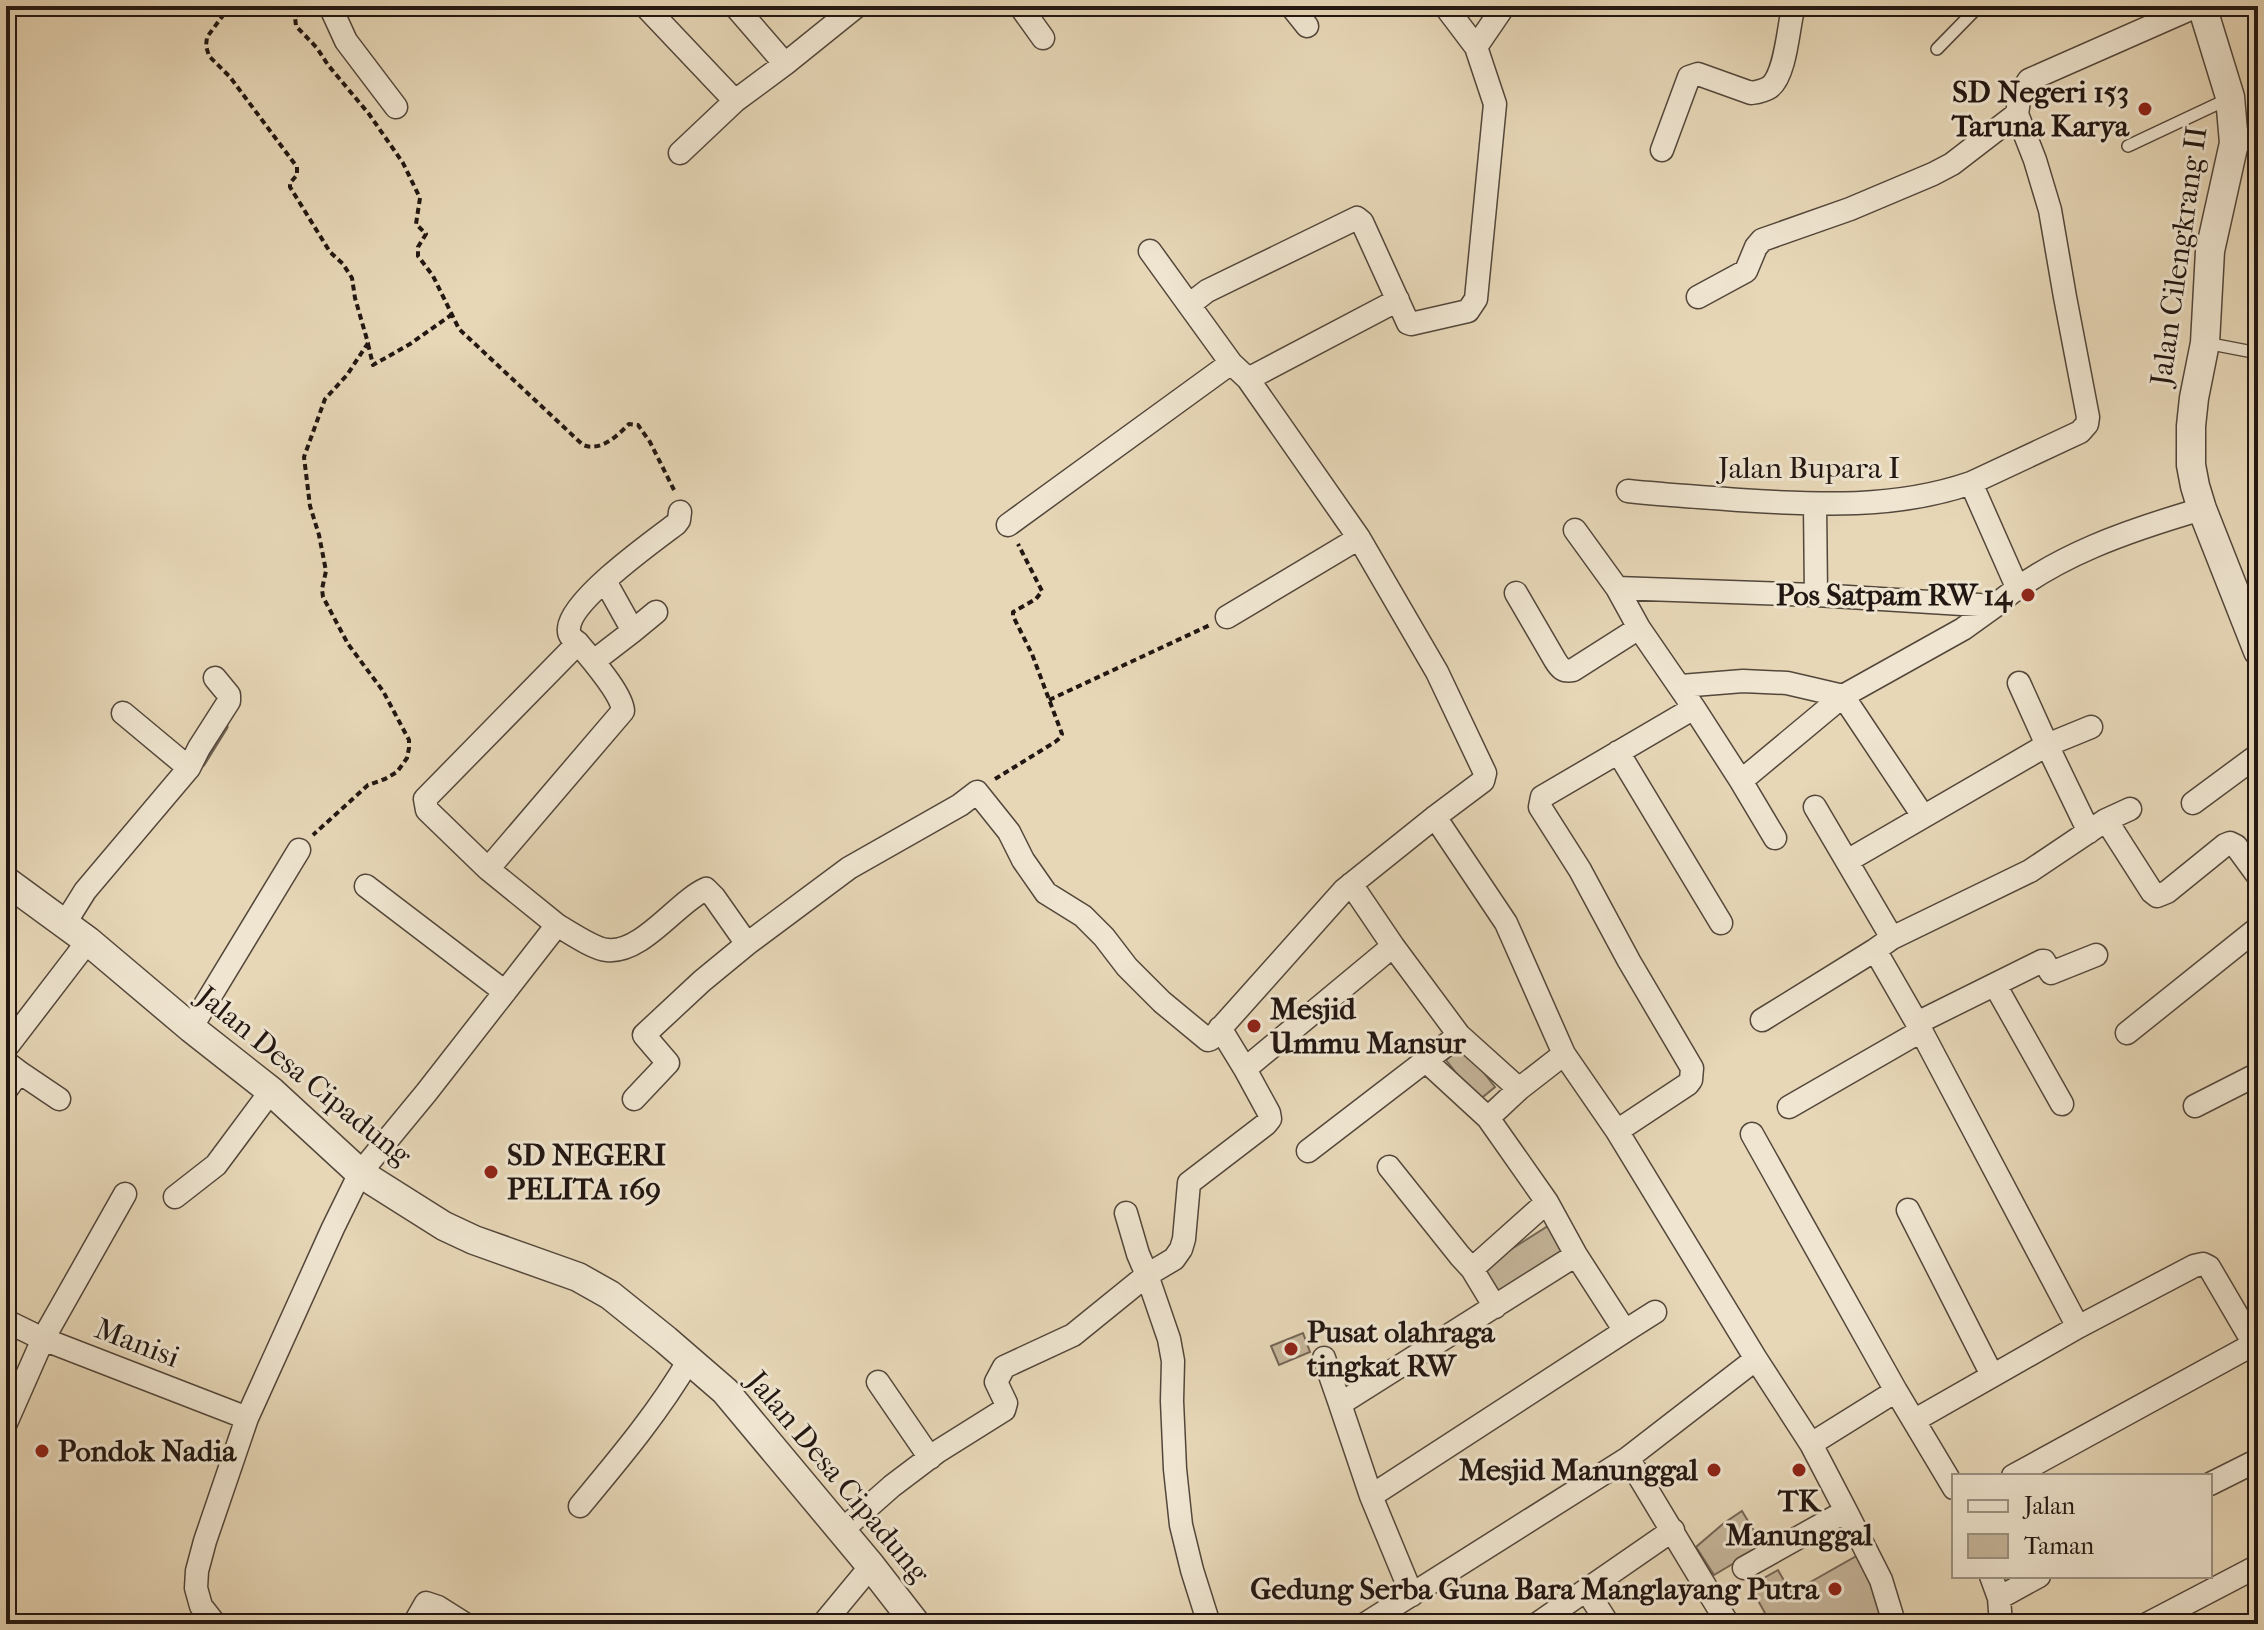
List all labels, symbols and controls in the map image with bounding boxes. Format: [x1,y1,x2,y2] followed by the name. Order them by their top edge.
[1951,75,2130,144] place label: SD Negeri 153 Taruna Karya
[2136,100,2154,118] marker: SD Negeri 153 Taruna Karya
[2143,124,2215,390] street label: Jalan Cilengkrang II
[1716,451,1900,486] street label: Jalan Bupara I
[1776,578,2013,614] place label: Pos Satpam RW 14
[2019,586,2037,604] marker: Pos Satpam RW 14
[188,978,419,1174] street label: Jalan Desa Cipadung
[1270,992,1467,1061] place label: Mesjid Ummu Mansur
[1245,1017,1263,1035] marker: Mesjid Ummu Mansur
[507,1138,666,1207] place label: SD NEGERI PELITA 169
[482,1163,500,1181] marker: SD NEGERI PELITA 169
[90,1311,184,1375] street label: Manisi
[1306,1315,1496,1384] place label: Pusat olahraga tingkat RW
[1282,1340,1300,1358] marker: Pusat olahraga tingkat RW
[738,1363,937,1591] street label: Jalan Desa Cipadung
[58,1434,237,1469] place label: Pondok Nadia
[33,1442,51,1460] marker: Pondok Nadia
[1459,1453,1699,1488] place label: Mesjid Manunggal
[1705,1461,1723,1479] marker: Mesjid Manunggal
[1790,1461,1808,1479] marker: TK Manunggal
[1952,1474,2212,1578] legend
[1725,1484,1873,1553] place label: TK Manunggal
[2022,1492,2075,1520] text: Jalan
[2024,1532,2094,1560] text: Taman
[1250,1572,1820,1607] place label: Gedung Serba Guna Bara Manglayang Putra
[1826,1580,1844,1598] marker: Gedung Serba Guna Bara Manglayang Putra

